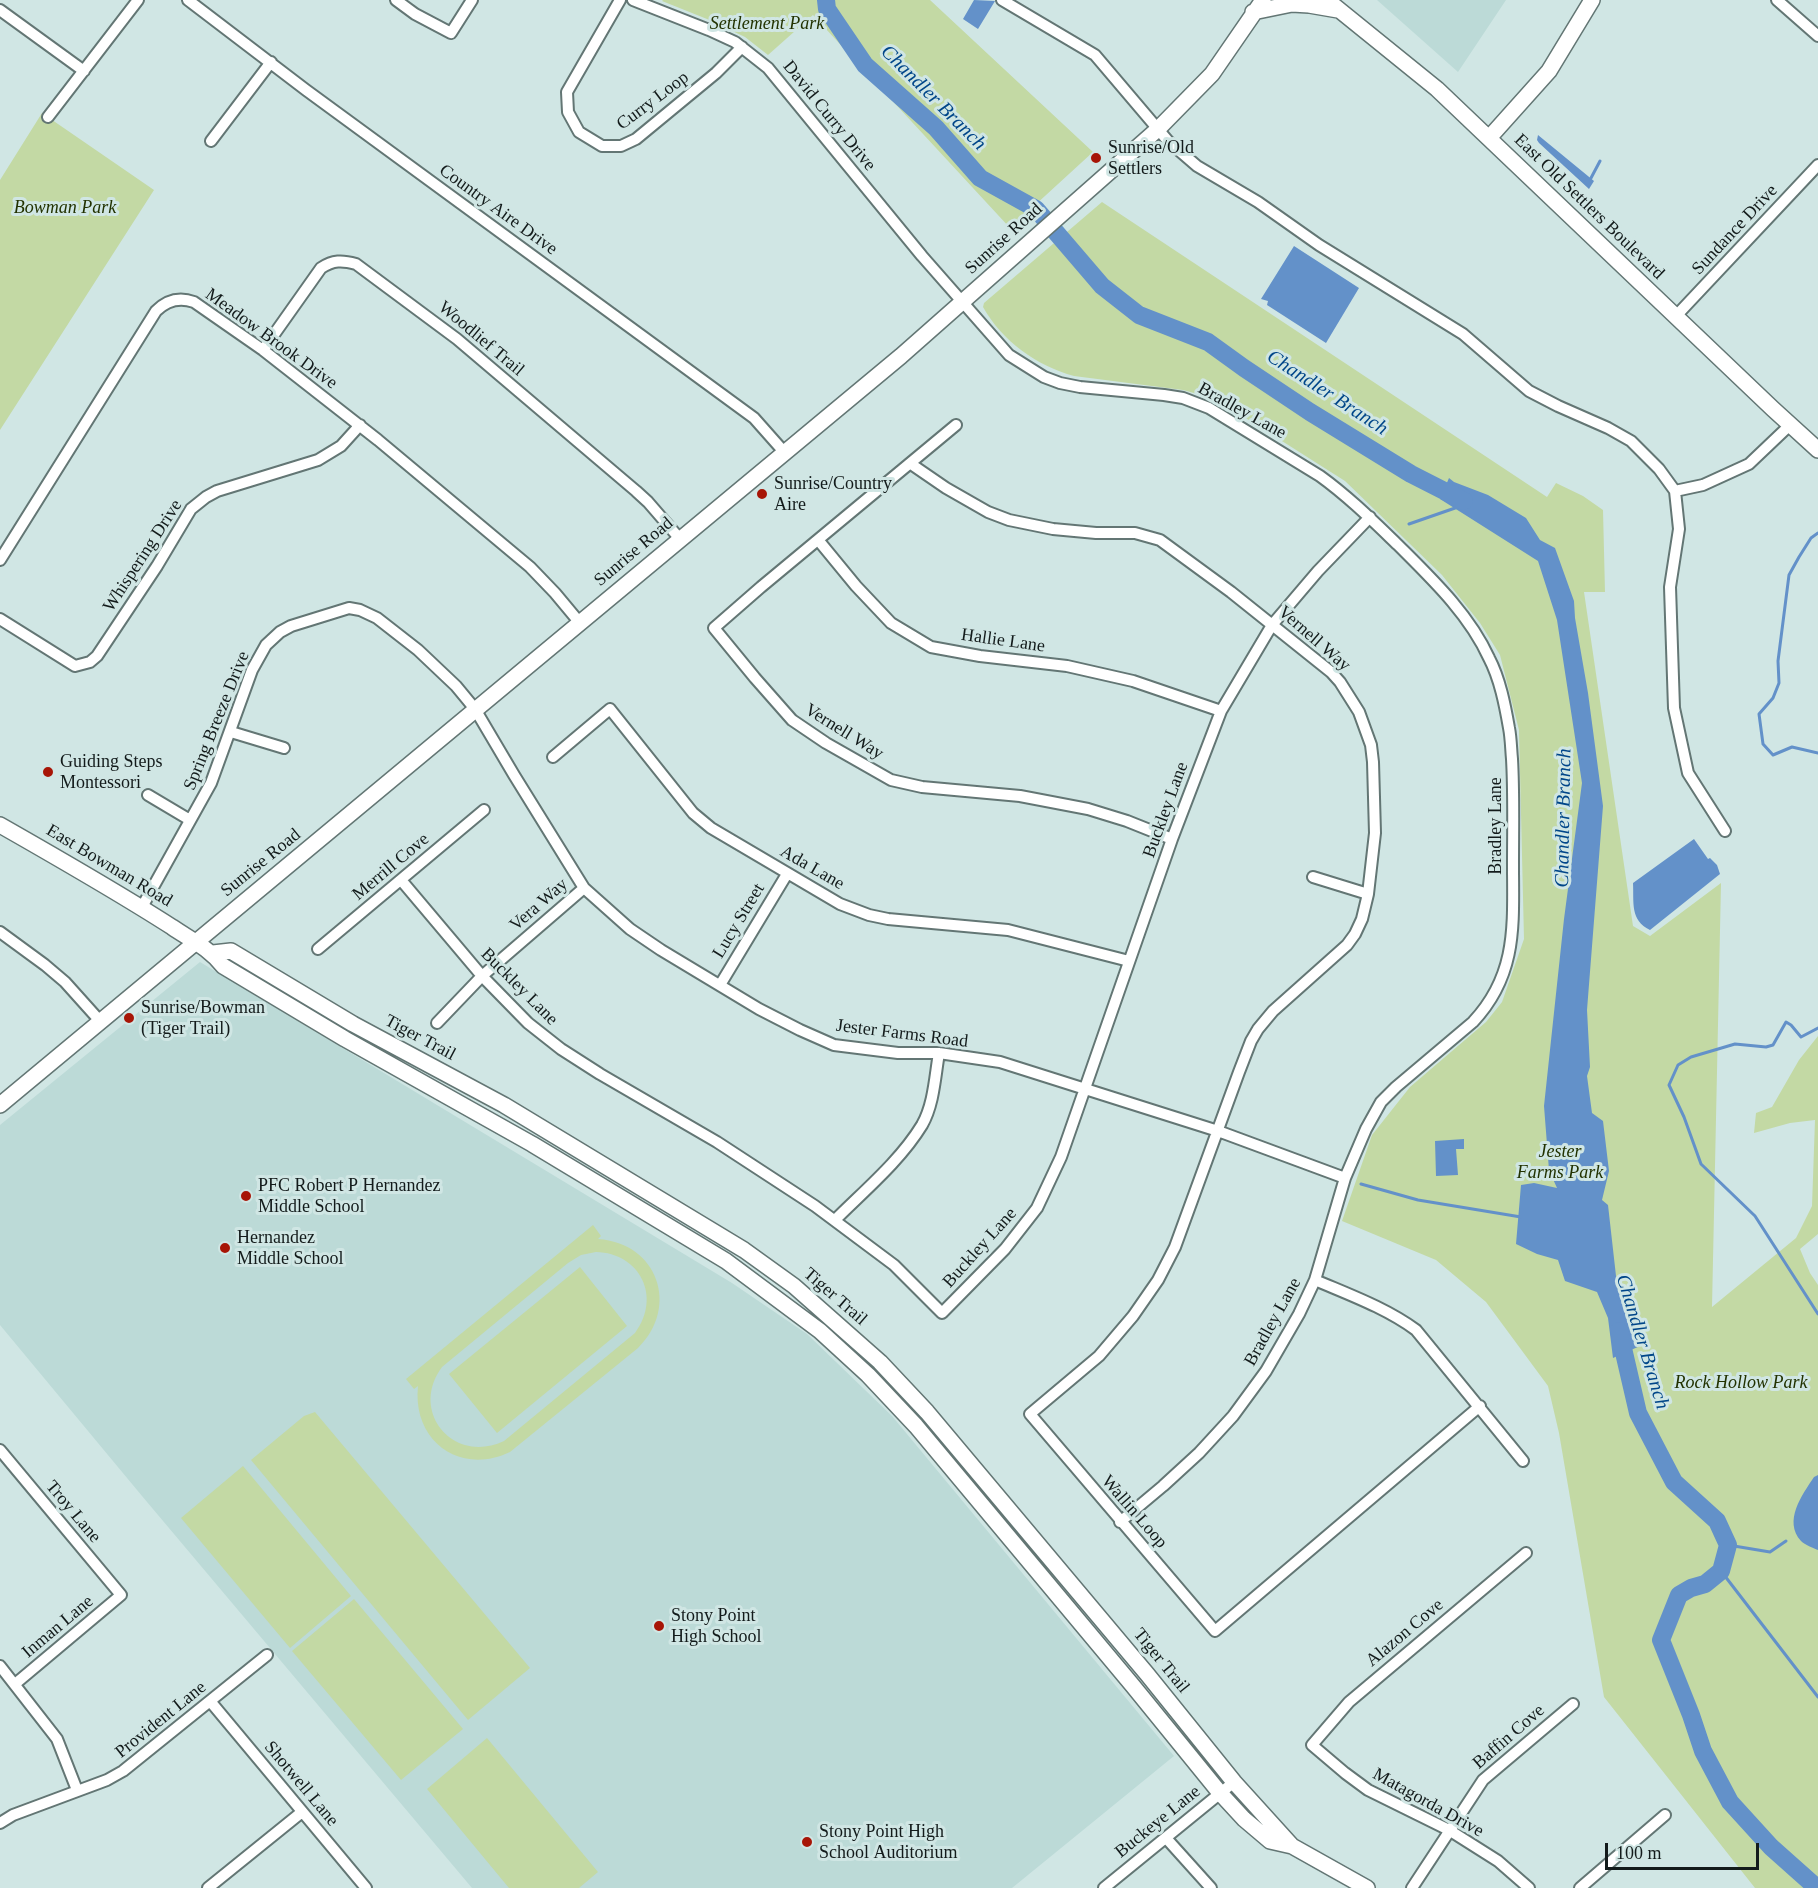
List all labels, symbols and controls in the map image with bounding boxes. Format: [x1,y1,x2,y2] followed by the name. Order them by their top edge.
[710,13,824,35] park label: Settlement Park
[875,40,991,156] water label: Chandler Branch
[778,56,880,176] street label: David Curry Drive
[613,67,693,135] street label: Curry Loop
[1509,130,1669,284] street label: East Old Settlers Boulevard
[1108,137,1194,180] place label: Sunrise/Old Settlers
[1089,151,1103,165] marker: Sunrise/Old Settlers
[435,160,561,260] street label: Country Aire Drive
[1688,180,1782,280] street label: Sundance Drive
[14,197,116,219] park label: Bowman Park
[961,199,1047,279] street label: Sunrise Road
[201,284,341,394] street label: Meadow Brook Drive
[434,297,528,381] street label: Woodlief Trail
[1262,345,1392,441] water label: Chandler Branch
[1194,378,1290,444] street label: Bradley Lane
[774,473,892,516] place label: Sunrise/Country Aire
[755,487,769,501] marker: Sunrise/Country Aire
[99,496,187,616] street label: Whispering Drive
[590,513,678,591] street label: Sunrise Road
[1273,602,1355,676] street label: Vernell Way
[960,624,1046,658] street label: Hallie Lane
[179,648,255,794] street label: Spring Breeze Drive
[801,699,887,765] street label: Vernell Way
[1551,748,1577,888] water label: Chandler Branch
[60,751,163,794] place label: Guiding Steps Montessori
[1139,759,1193,861] street label: Buckley Lane
[41,765,55,779] marker: Guiding Steps Montessori
[1485,777,1507,875] street label: Bradley Lane
[42,820,176,912] street label: East Bowman Road
[217,824,305,902] street label: Sunrise Road
[348,829,434,905] street label: Merrill Cove
[776,841,848,895] street label: Ada Lane
[505,874,573,936] street label: Vera Way
[708,880,770,962] street label: Lucy Street
[476,944,562,1030] street label: Buckley Lane
[141,997,265,1040] place label: Sunrise/Bowman (Tiger Trail)
[381,1010,459,1066] street label: Tiger Trail
[122,1011,136,1025] marker: Sunrise/Bowman (Tiger Trail)
[835,1015,969,1053] street label: Jester Farms Road
[1517,1141,1603,1184] park label: Jester Farms Park
[258,1175,440,1218] place label: PFC Robert P Hernandez Middle School
[239,1189,253,1203] marker: PFC Robert P Hernandez Middle School
[938,1203,1022,1293] street label: Buckley Lane
[237,1227,343,1270] place label: Hernandez Middle School
[218,1241,232,1255] marker: Hernandez Middle School
[799,1264,871,1330] street label: Tiger Trail
[1610,1272,1674,1412] water label: Chandler Branch
[1240,1274,1306,1370] street label: Bradley Lane
[1675,1372,1807,1394] park label: Rock Hollow Park
[1096,1471,1172,1553] street label: Wallin Loop
[41,1476,105,1548] street label: Troy Lane
[18,1591,98,1663] street label: Inman Lane
[1362,1594,1448,1672] street label: Alazon Cove
[671,1605,762,1648] place label: Stony Point High School
[652,1619,666,1633] marker: Stony Point High School
[1128,1624,1194,1698] street label: Tiger Trail
[111,1677,211,1763] street label: Provident Lane
[1469,1700,1549,1774] street label: Baffin Cove
[259,1737,343,1831] street label: Shotwell Lane
[1369,1764,1487,1842] street label: Matagorda Drive
[1111,1781,1205,1863] street label: Buckeye Lane
[819,1821,957,1864] place label: Stony Point High School Auditorium
[1608,1831,1762,1869] scale bar
[800,1835,814,1849] marker: Stony Point High School Auditorium
[1616,1843,1662,1863] text: 100 m

